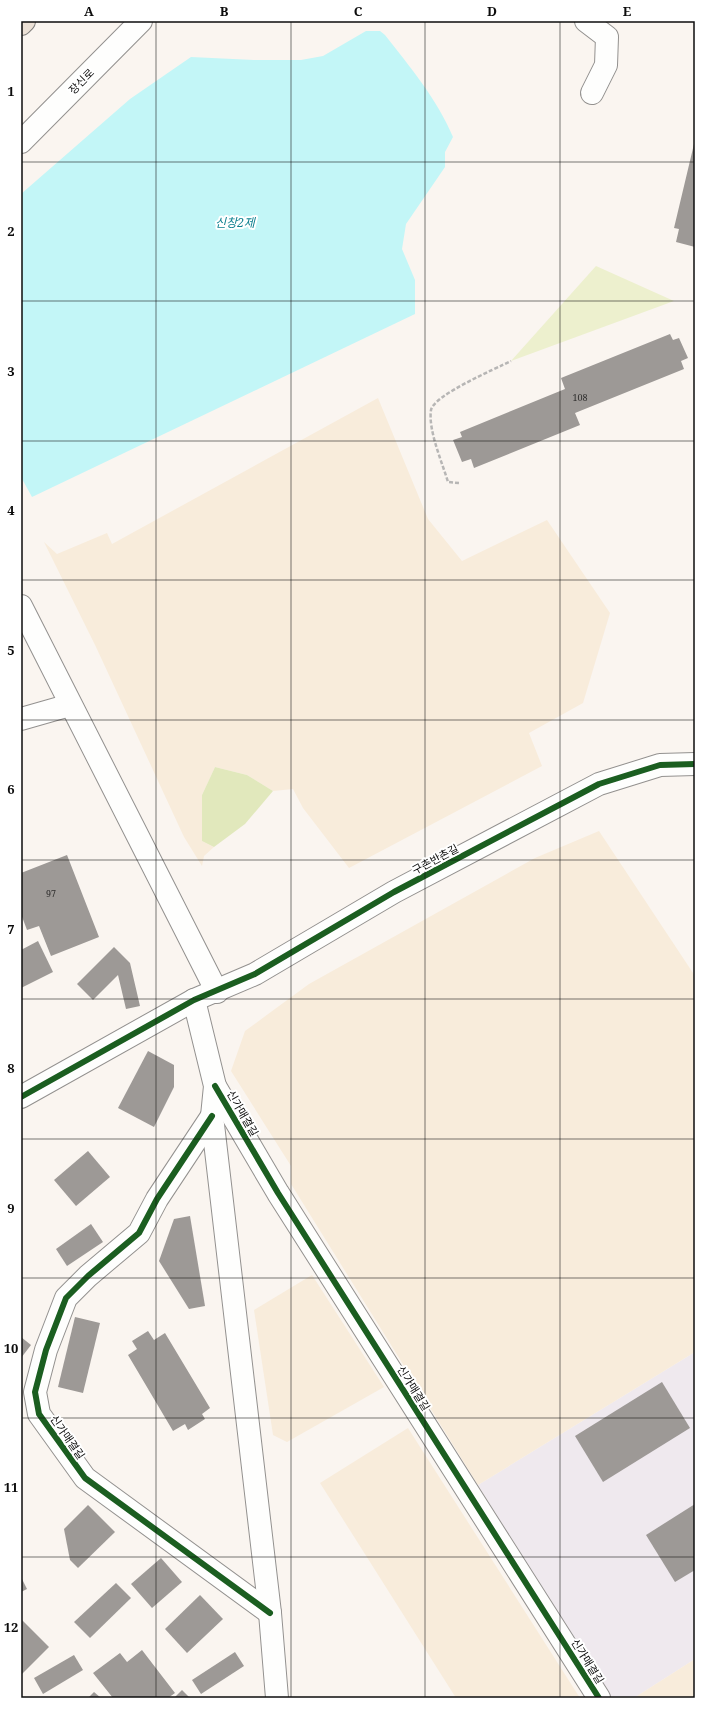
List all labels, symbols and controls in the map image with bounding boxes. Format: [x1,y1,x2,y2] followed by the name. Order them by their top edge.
[84,2,94,20] text: A
[220,2,229,20] text: B
[354,2,363,20] text: C
[487,2,497,20] text: D
[623,2,632,20] text: E
[65,65,97,97] street label: 장신로
[7,82,15,100] text: 1
[215,214,257,231] water label: 신창2제
[7,222,15,240] text: 2
[7,362,15,380] text: 3
[572,391,588,404] house number: 108
[7,501,15,519] text: 4
[7,641,15,659] text: 5
[7,780,15,798] text: 6
[409,840,461,878] street label: 구촌반촌길
[46,887,56,900] house number: 97
[7,920,15,938] text: 7
[7,1059,15,1077] text: 8
[224,1087,262,1139] street label: 신가매결길
[7,1199,15,1217] text: 9
[4,1339,18,1357] text: 10
[394,1363,434,1413] street label: 신가매결길
[47,1412,89,1462] street label: 신가매결길
[4,1478,18,1496] text: 11
[4,1618,18,1636] text: 12
[568,1636,608,1686] street label: 신가매결길

